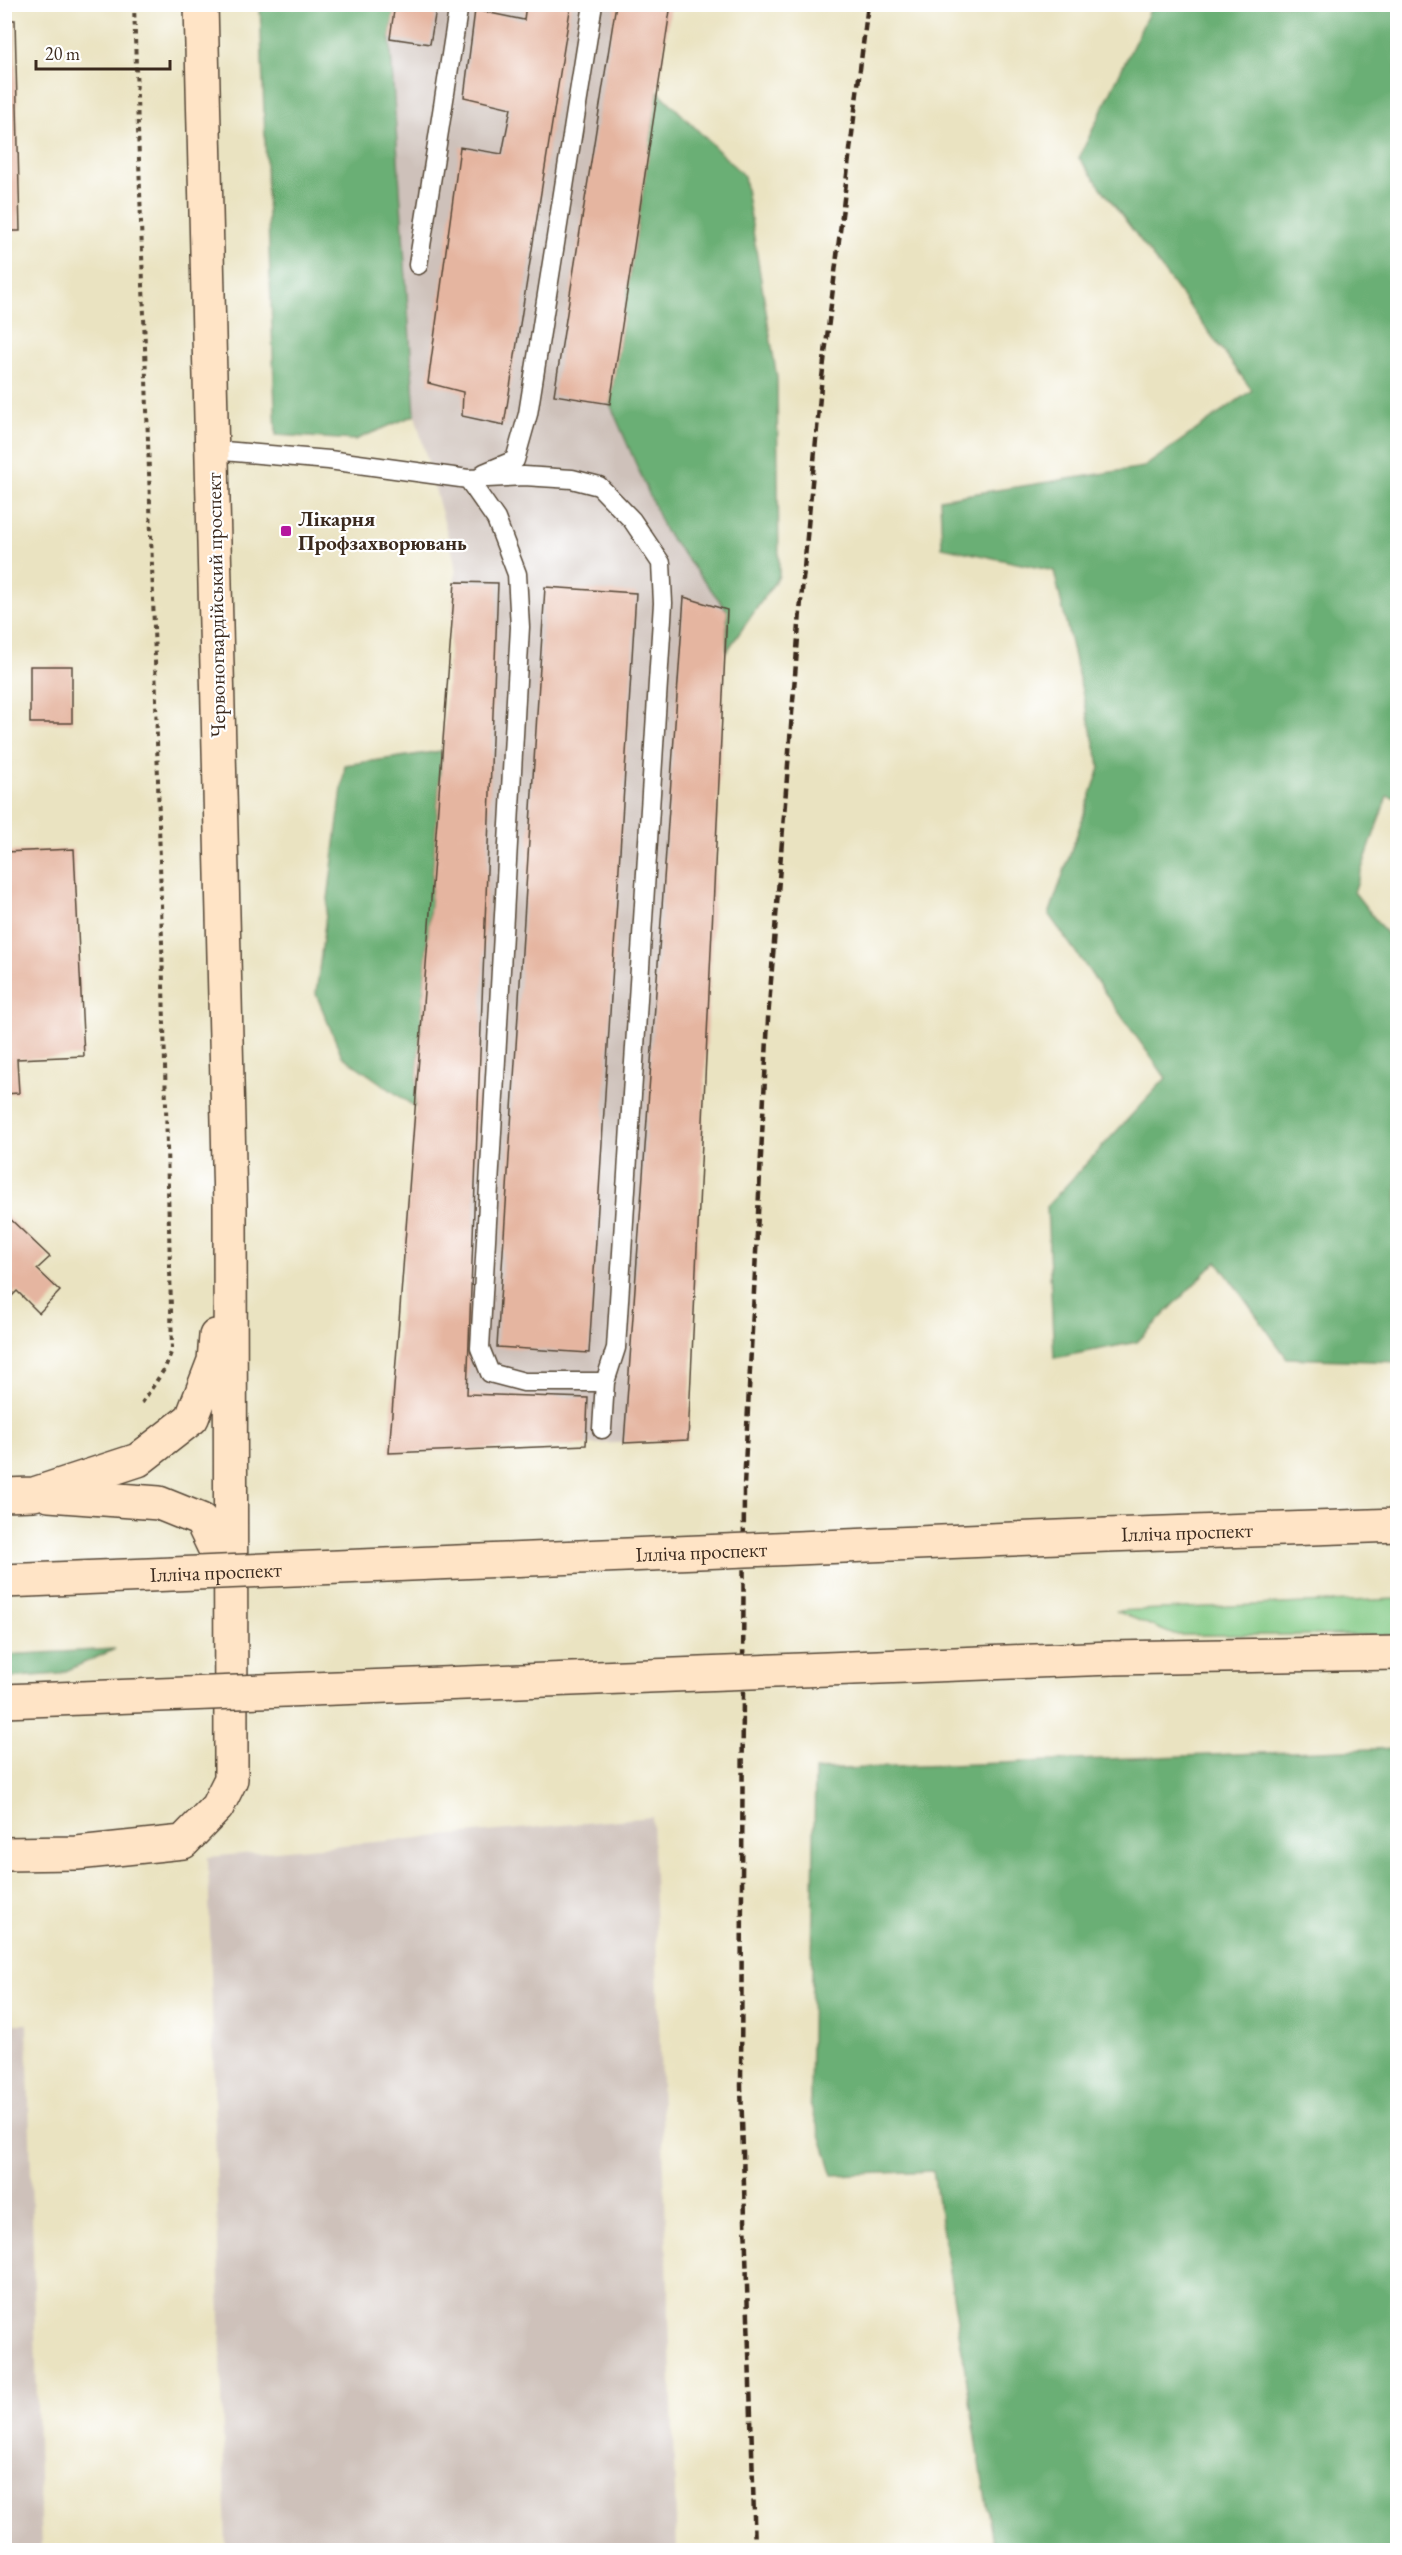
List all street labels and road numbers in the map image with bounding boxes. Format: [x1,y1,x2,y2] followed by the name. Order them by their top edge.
[200,472,231,738] street label: Червоногвардійський проспект
[1120,1516,1254,1548] street label: Ілліча проспект
[635,1535,768,1568] street label: Ілліча проспект
[149,1555,283,1588] street label: Ілліча проспект

